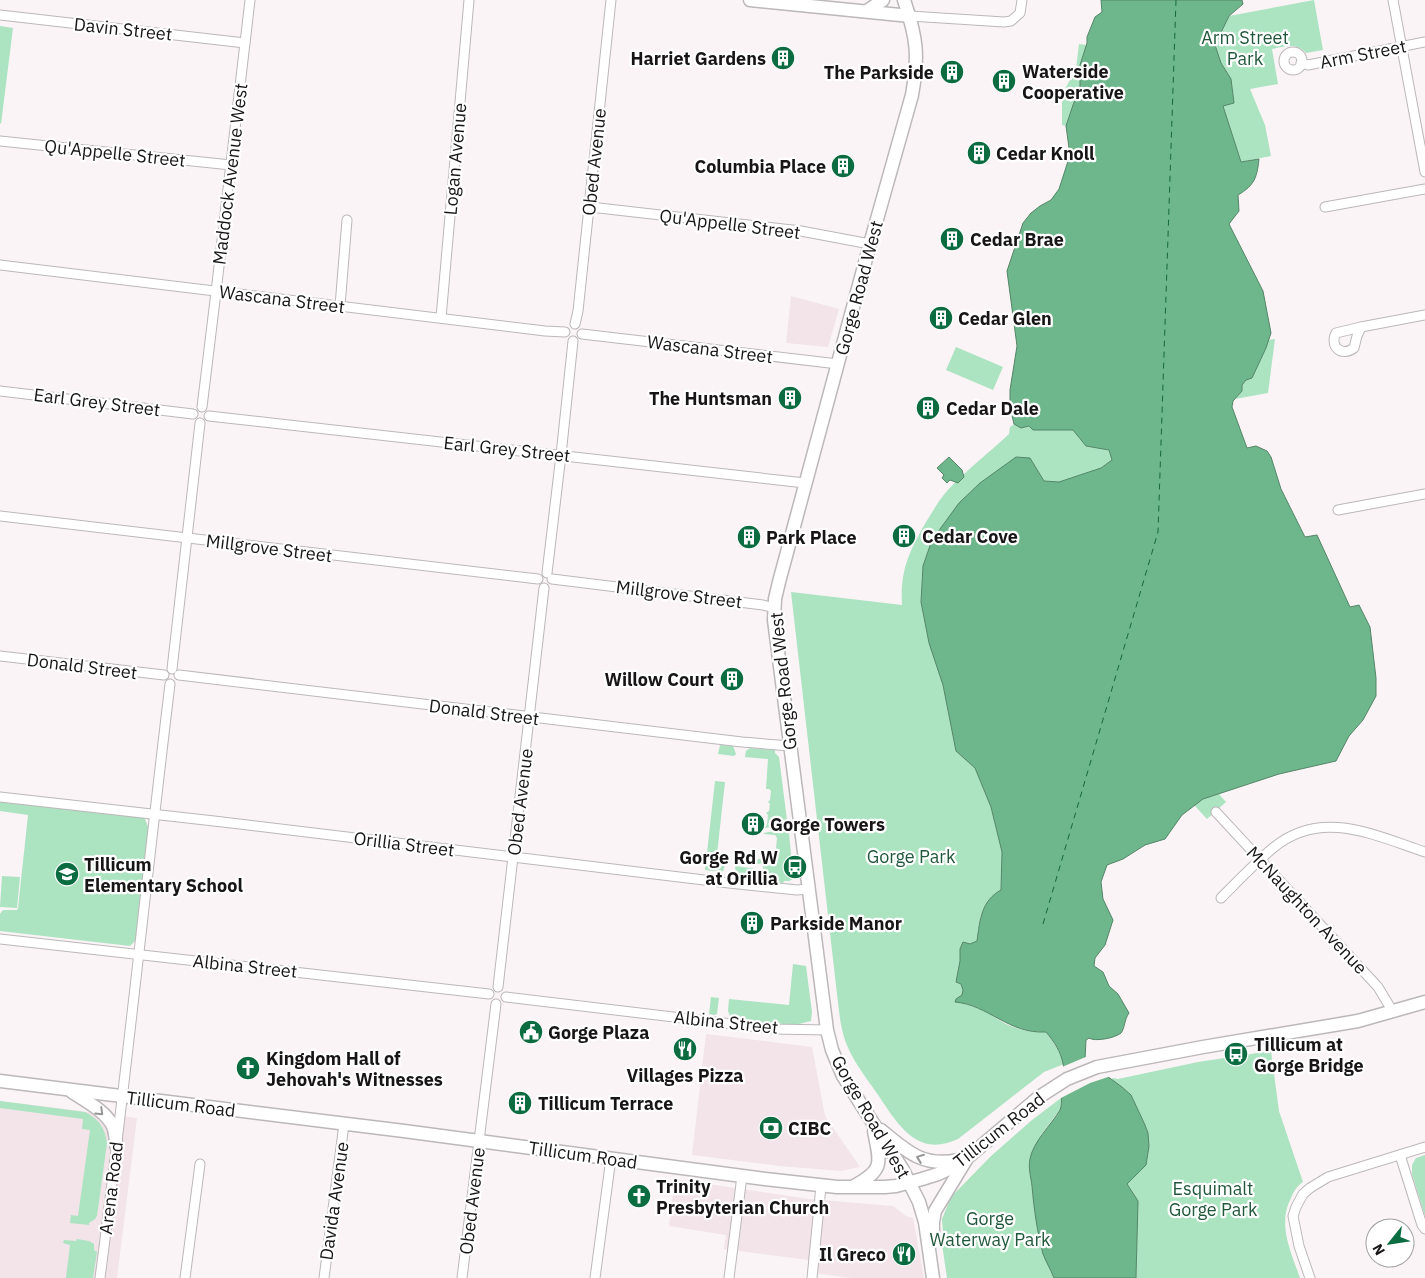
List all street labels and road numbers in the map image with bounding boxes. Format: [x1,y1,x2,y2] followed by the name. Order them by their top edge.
[73,12,173,46] street label: Davin Street
[1318,34,1408,74] street label: Arm Street
[207,82,253,266] street label: Maddock Avenue West
[439,102,471,216] street label: Logan Avenue
[577,107,611,217] street label: Obed Avenue
[43,134,187,172] street label: Qu'Appelle Street
[658,204,802,244] street label: Qu'Appelle Street
[830,218,888,358] street label: Gorge Road West
[218,280,346,318] street label: Wascana Street
[646,330,774,368] street label: Wascana Street
[32,383,162,421] street label: Earl Grey Street
[443,431,571,467] street label: Earl Grey Street
[205,529,333,567] street label: Millgrove Street
[615,575,743,613] street label: Millgrove Street
[764,611,802,751] street label: Gorge Road West
[26,648,138,684] street label: Donald Street
[428,694,540,730] street label: Donald Street
[502,747,538,857] street label: Obed Avenue
[352,826,456,862] street label: Orillia Street
[1242,841,1372,979] street label: McNaughton Avenue
[192,949,298,983] street label: Albina Street
[673,1005,779,1039] street label: Albina Street
[826,1051,916,1183] street label: Gorge Road West
[125,1086,237,1122] street label: Tillicum Road
[949,1087,1049,1173] street label: Tillicum Road
[527,1136,639,1174] street label: Tillicum Road
[94,1140,128,1236] street label: Arena Road
[314,1140,354,1262] street label: Davida Avenue
[454,1146,490,1256] street label: Obed Avenue

